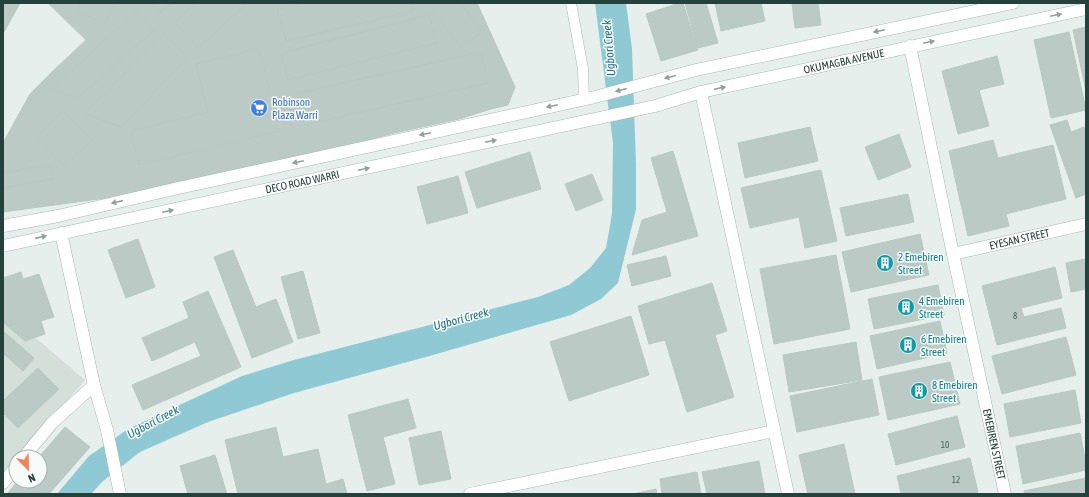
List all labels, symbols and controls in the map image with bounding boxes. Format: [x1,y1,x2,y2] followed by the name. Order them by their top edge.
[1050,12,1062,18] one-way arrow
[600,19,618,77] water label: Ugbori Creek
[873,29,885,35] one-way arrow
[923,39,935,45] one-way arrow
[802,47,885,76] street label: OKUMAGBA AVENUE
[664,74,676,80] one-way arrow
[714,84,726,90] one-way arrow
[615,87,627,93] one-way arrow
[272,96,318,121] place label: Robinson Plaza Warri
[249,98,269,118] supermarket icon: Robinson Plaza Warri
[546,104,559,110] one-way arrow
[419,132,432,138] one-way arrow
[485,137,497,143] one-way arrow
[292,159,305,165] one-way arrow
[358,165,370,171] one-way arrow
[264,168,340,196] street label: DECO ROAD WARRI
[111,200,123,206] one-way arrow
[162,208,174,214] one-way arrow
[988,226,1051,252] street label: EYESAN STREET
[35,234,47,240] one-way arrow
[898,251,944,276] place label: 2 Emebiren Street
[875,253,895,273] building icon: 2 Emebiren Street
[919,295,965,320] place label: 4 Emebiren Street
[896,297,916,317] building icon: 4 Emebiren Street
[432,305,491,333] water label: Ugbori Creek
[1013,311,1017,321] house number: 8
[921,333,967,358] place label: 6 Emebiren Street
[898,335,918,355] building icon: 6 Emebiren Street
[932,379,978,404] place label: 8 Emebiren Street
[909,381,929,401] building icon: 8 Emebiren Street
[125,402,182,441] water label: Ugbori Creek
[981,408,1008,481] street label: EMEBIREN STREET
[941,440,949,450] house number: 10
[8,449,48,489] north arrow
[27,471,37,485] text: N
[952,475,960,485] house number: 12

